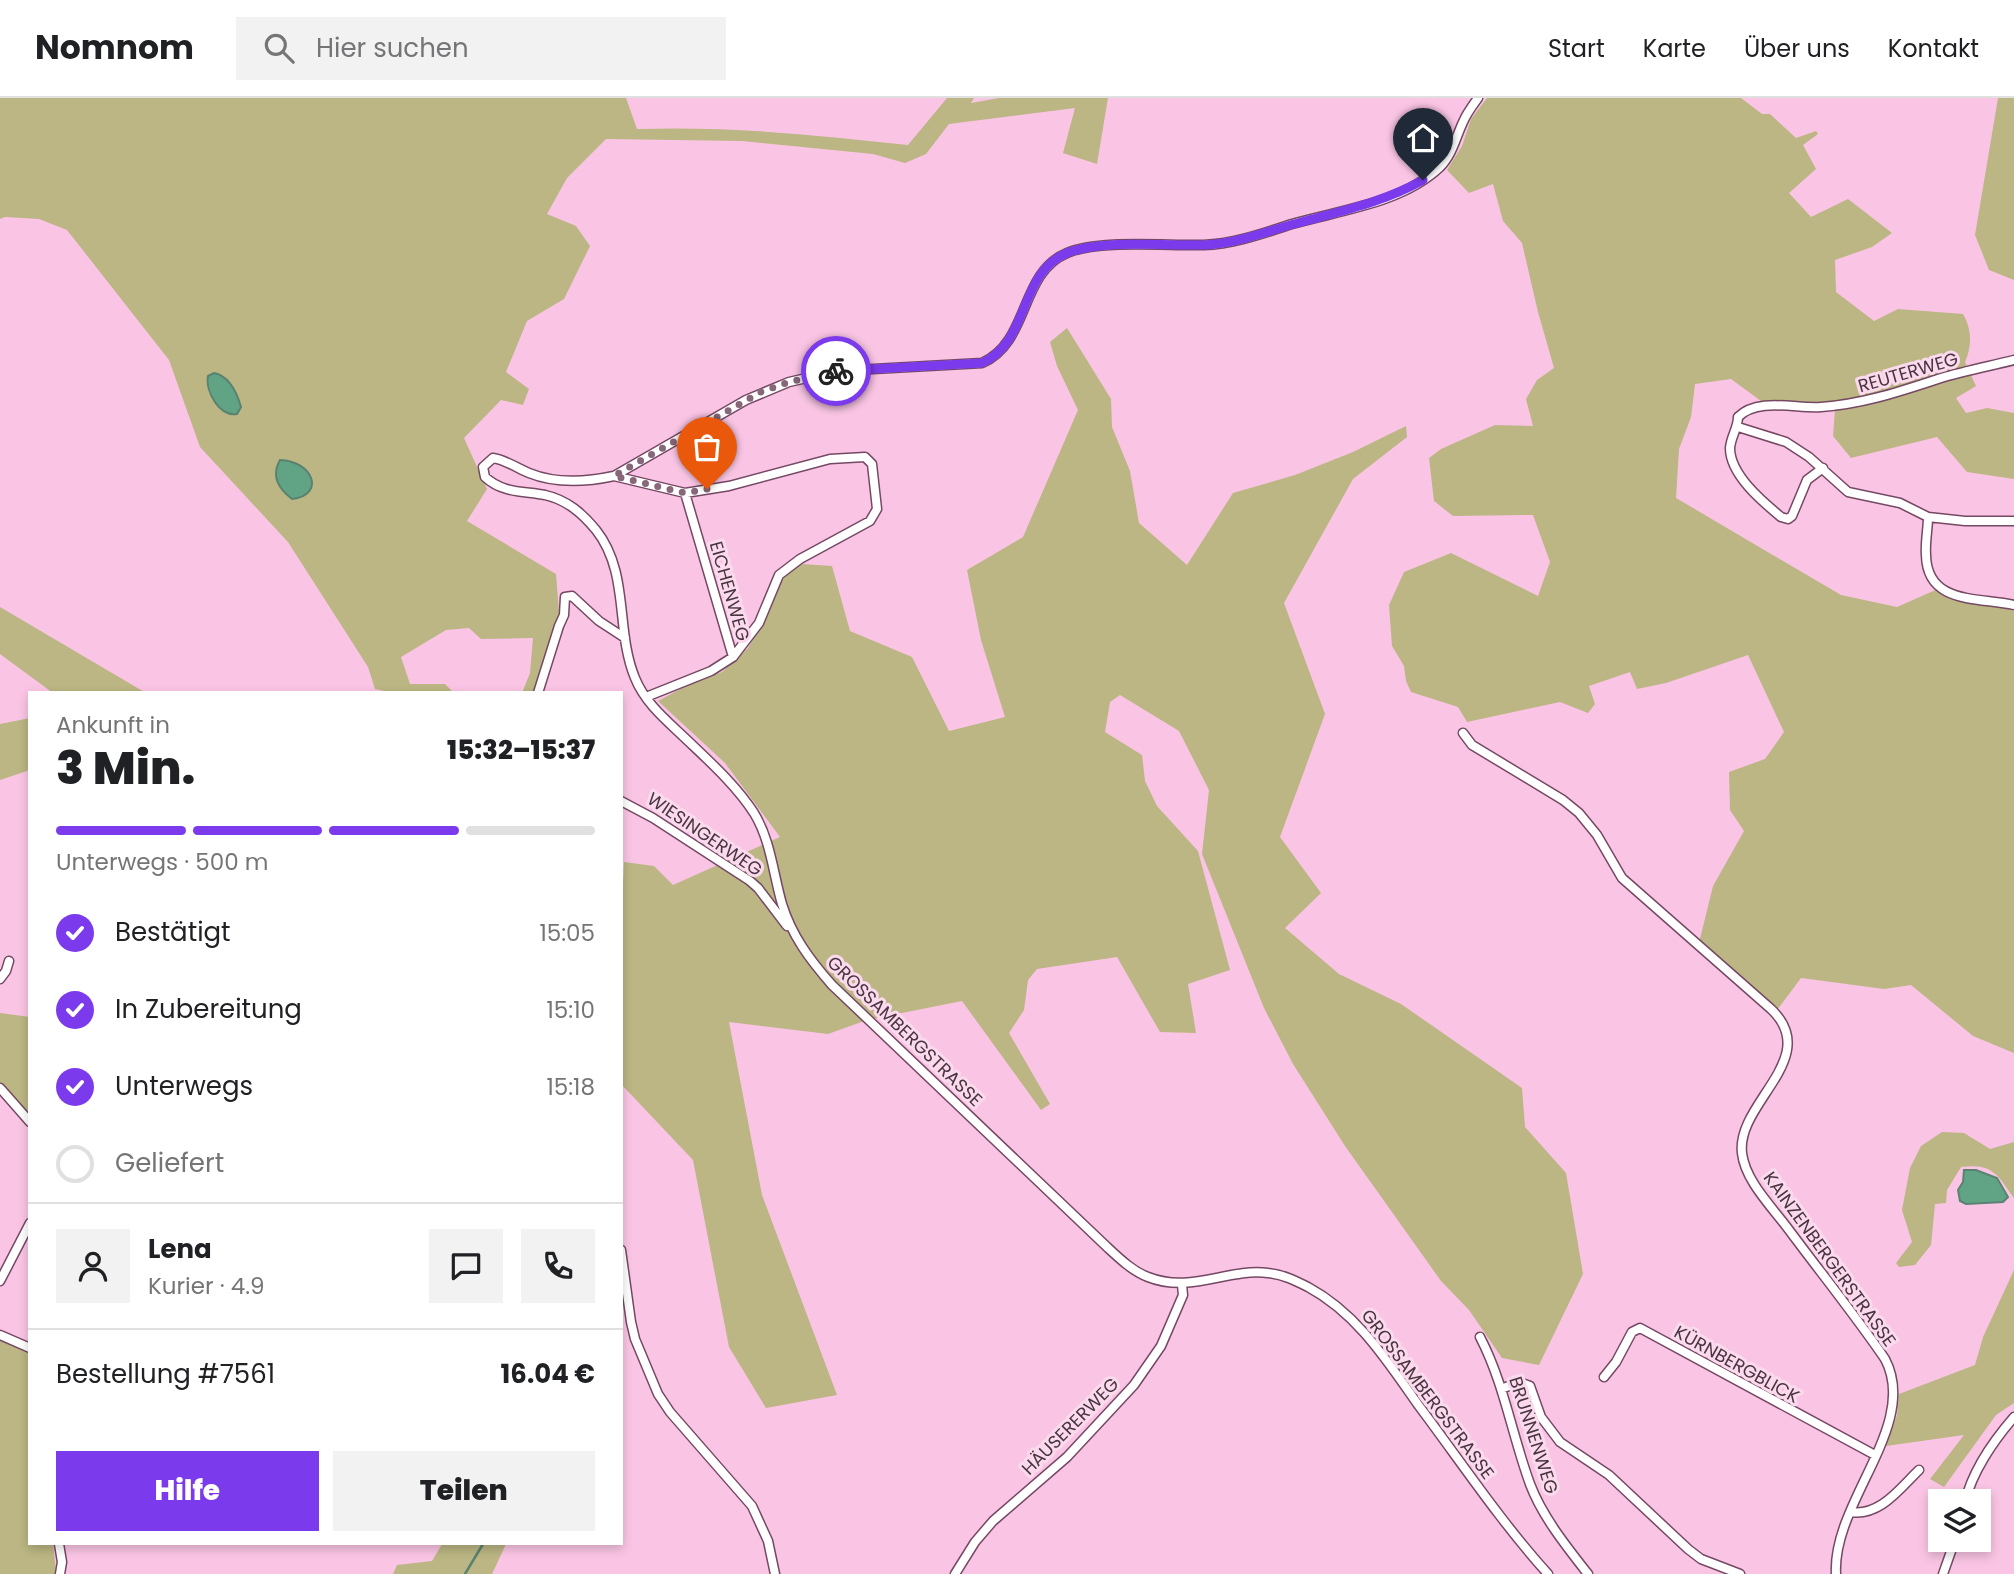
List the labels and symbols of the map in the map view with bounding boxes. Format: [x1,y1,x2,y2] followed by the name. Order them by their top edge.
[1393,108,1453,180] pin
[801,336,871,406] courier
[1855,346,1961,398] street label: REUTERWEG
[677,417,737,489] pin
[704,538,756,644] street label: EICHENWEG
[643,786,767,882] street label: WIESINGERWEG
[822,950,988,1112] street label: GROSSAMBERGSTRASSE
[1758,1166,1902,1352] street label: KAINZENBERGERSTRASSE
[1356,1304,1500,1484] street label: GROSSAMBERGSTRASSE
[1670,1319,1804,1409] street label: KÜRNBERGBLICK
[1016,1372,1124,1480] street label: HÄUSERERWEG
[1503,1373,1565,1497] street label: BRUNNENWEG

